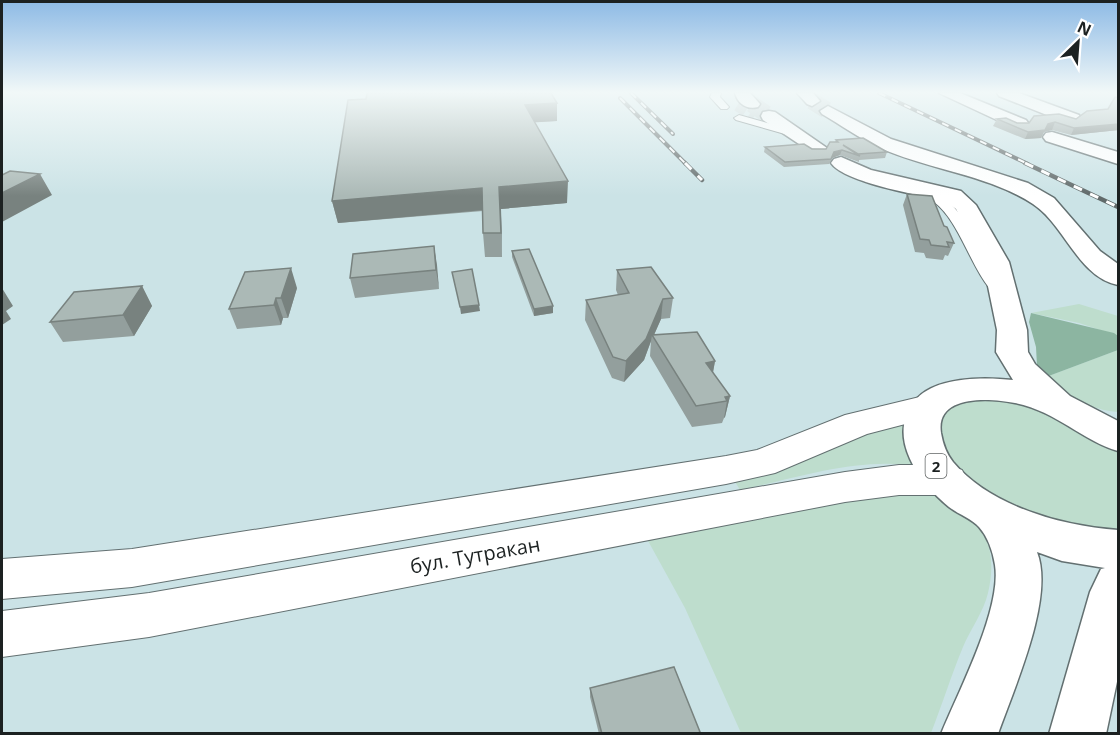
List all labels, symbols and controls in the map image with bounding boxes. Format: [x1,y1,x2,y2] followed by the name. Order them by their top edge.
[1048,12,1108,72] north arrow
[1074,16,1095,41] text: N
[926,454,946,478] road number: 2
[408,530,542,580] street label: бул. Тутракан

